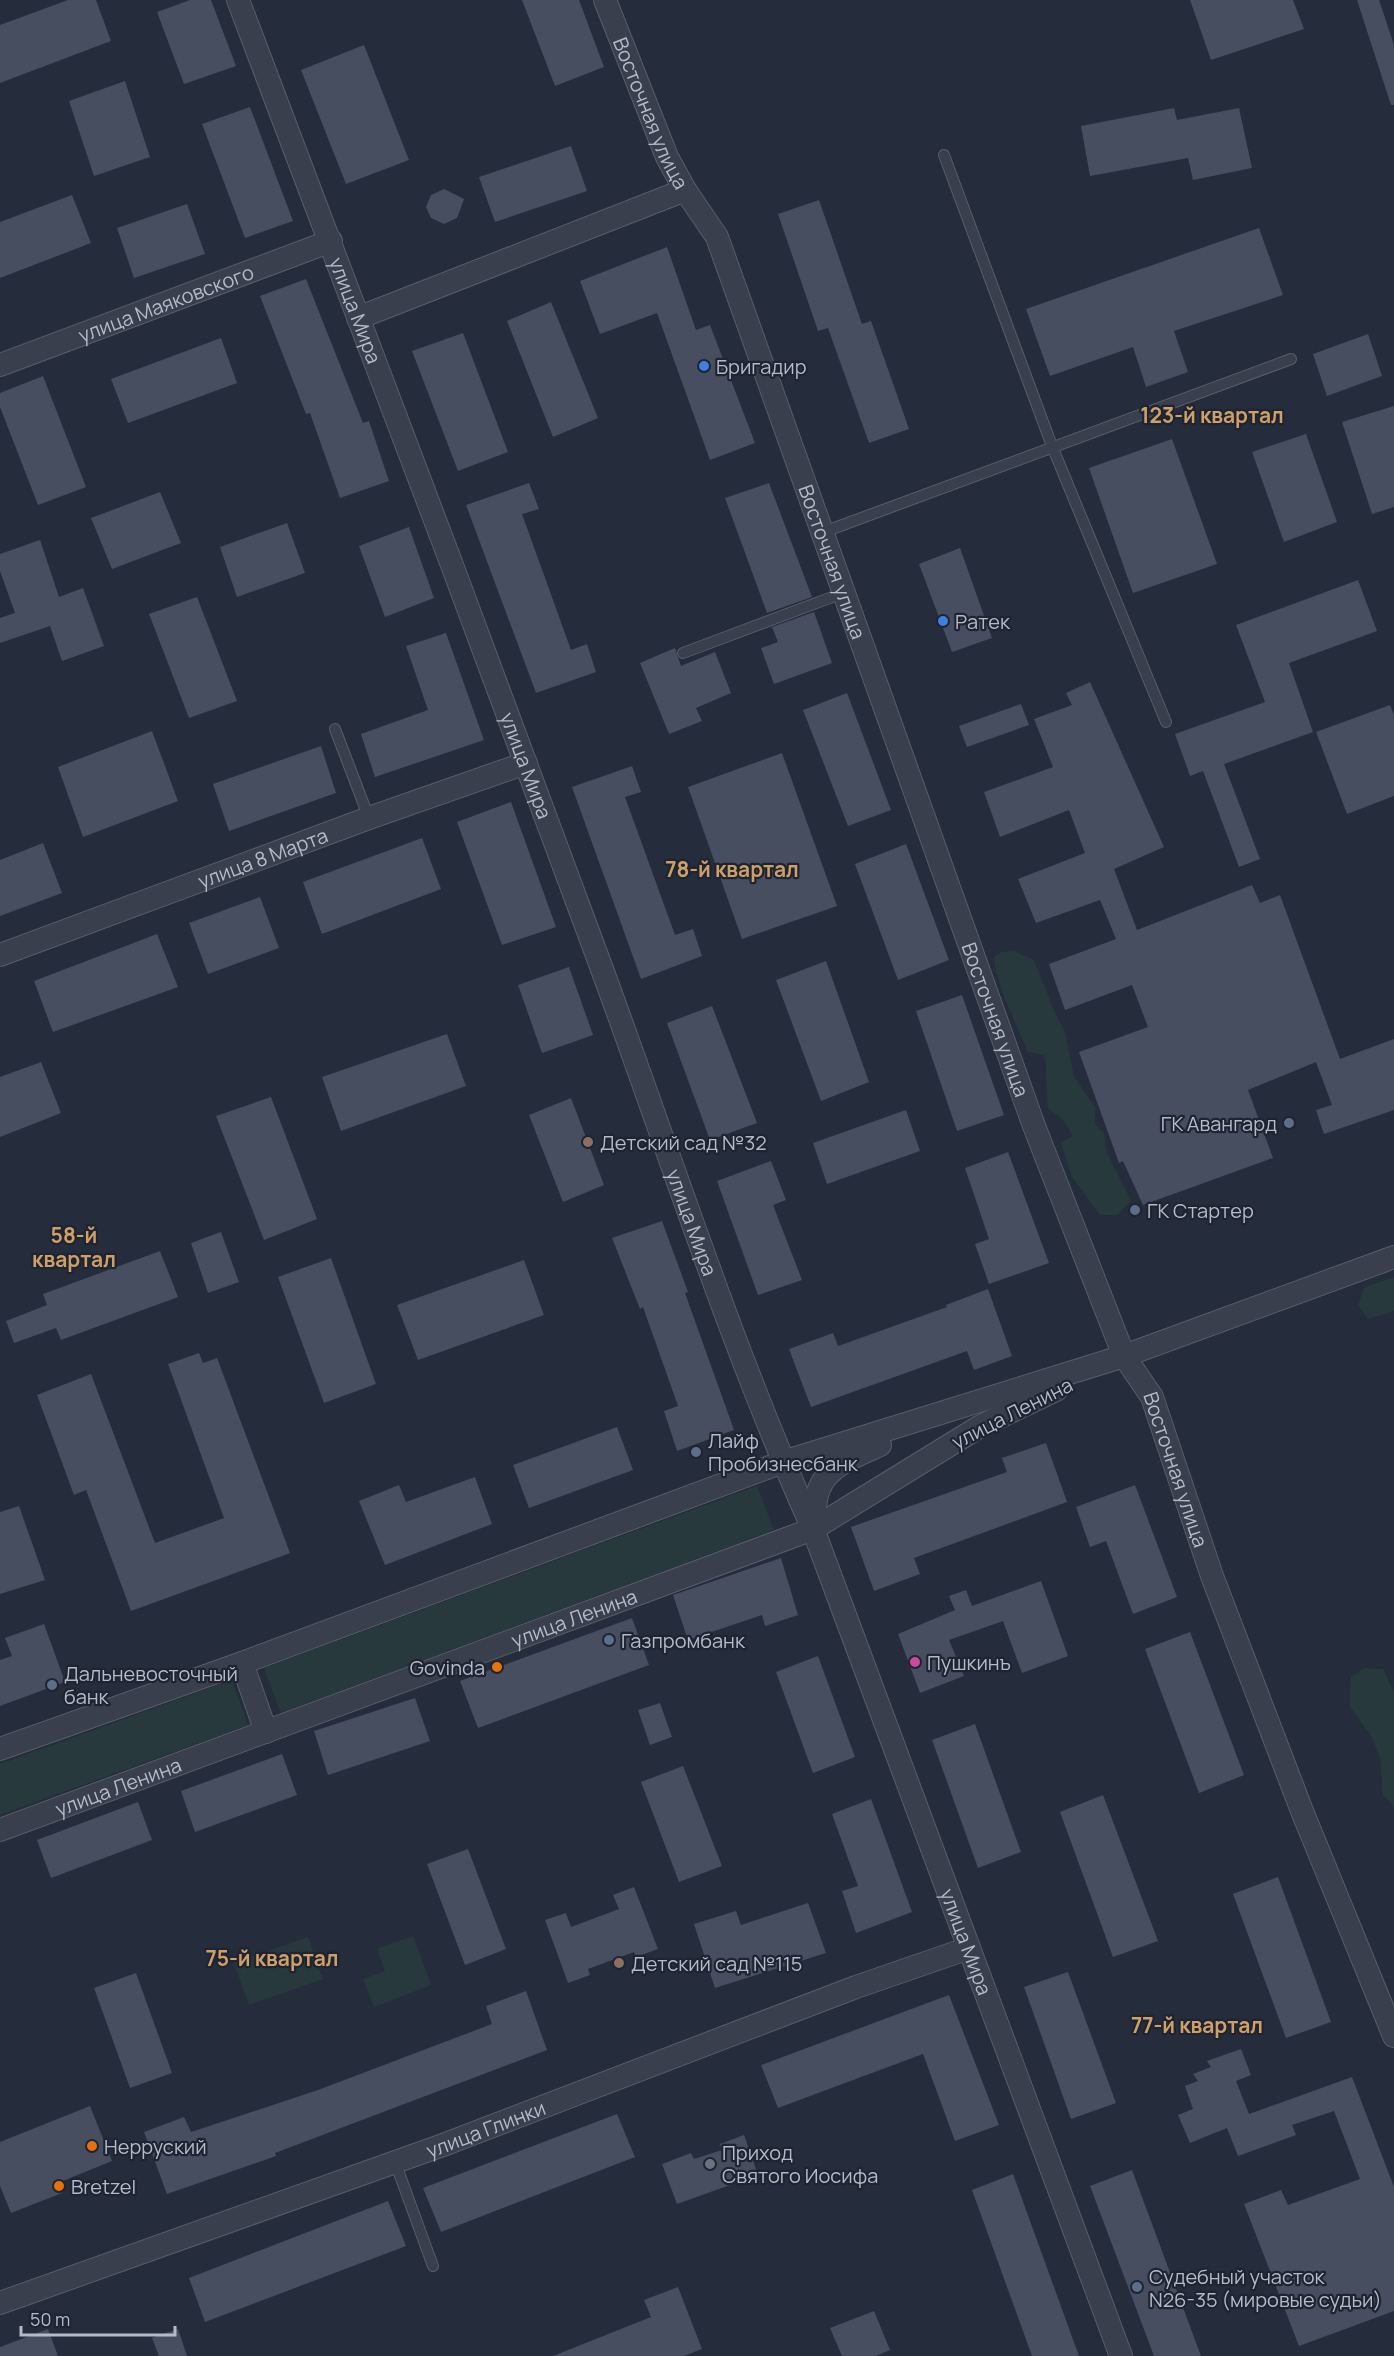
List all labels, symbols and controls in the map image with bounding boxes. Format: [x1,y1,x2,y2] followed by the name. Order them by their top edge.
[607,33,695,194] street label: Восточная улица
[324,253,388,367] street label: улица Мира
[74,258,257,348] street label: улица Маяковского
[716,353,807,380] place label: Бригадир
[697,359,711,373] marker: Бригадир
[1140,401,1284,429] district label: 123-й квартал
[793,481,873,643] street label: Восточная улица
[955,608,1011,635] place label: Ратек
[936,614,950,628] marker: Ратек
[495,708,559,822] street label: улица Мира
[194,821,331,894] street label: улица 8 Марта
[665,855,799,883] district label: 78-й квартал
[956,939,1036,1100] street label: Восточная улица
[1161,1110,1277,1137] place label: ГК Авангард
[1282,1116,1296,1130] marker: ГК Авангард
[600,1129,767,1156] place label: Детский сад №32
[581,1135,595,1149] marker: Детский сад №32
[661,1165,724,1279] street label: улица Мира
[1147,1197,1254,1224] place label: ГК Стартер
[1128,1203,1142,1217] marker: ГК Стартер
[32,1221,116,1273] district label: 58-й квартал
[947,1371,1077,1455] street label: улица Ленина
[1138,1388,1215,1551] street label: Восточная улица
[708,1427,859,1477] place label: Лайф Пробизнесбанк
[689,1445,703,1459] marker: Лайф Пробизнесбанк
[507,1582,641,1653] street label: улица Ленина
[621,1627,746,1654] place label: Газпромбанк
[602,1633,616,1647] marker: Газпромбанк
[927,1649,1011,1676] place label: Пушкинъ
[410,1654,485,1681] place label: Govinda
[908,1655,922,1669] marker: Пушкинъ
[64,1660,238,1710] place label: Дальневосточный банк
[490,1660,504,1674] marker: Govinda
[45,1678,59,1692] marker: Дальневосточный банк
[51,1751,185,1822] street label: улица Ленина
[935,1885,999,1999] street label: улица Мира
[205,1944,339,1972] district label: 75-й квартал
[631,1950,802,1977] place label: Детский сад №115
[612,1956,626,1970] marker: Детский сад №115
[1131,2011,1263,2039] district label: 77-й квартал
[422,2094,549,2163] street label: улица Глинки
[104,2133,207,2160] place label: Нерруский
[85,2139,99,2153] marker: Нерруский
[722,2139,878,2189] place label: Приход Святого Иосифа
[703,2157,717,2171] marker: Приход Святого Иосифа
[71,2173,136,2200] place label: Bretzel
[52,2179,66,2193] marker: Bretzel
[1149,2263,1382,2313] place label: Судебный участок N26-35 (мировые судьи)
[1130,2280,1144,2294] marker: Судебный участок N26-35 (мировые судьи)
[21,2299,176,2337] scale bar
[30,2307,70,2331] text: 50 m

